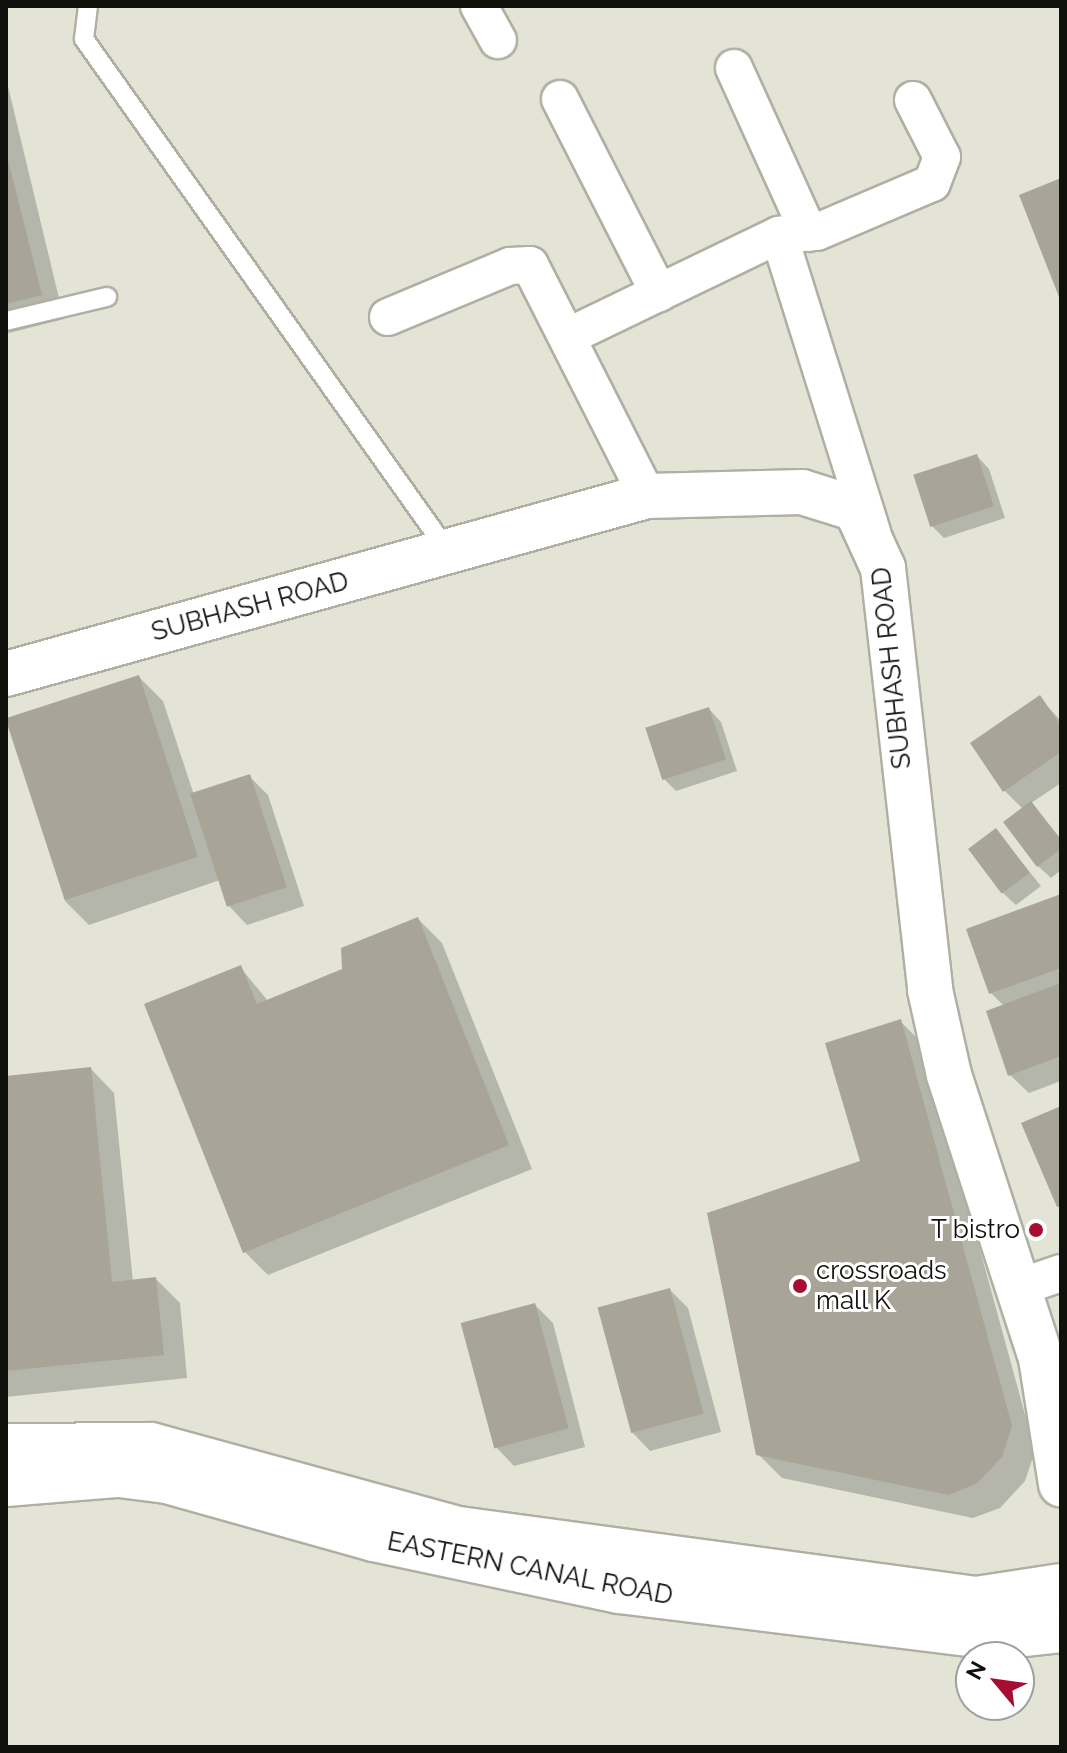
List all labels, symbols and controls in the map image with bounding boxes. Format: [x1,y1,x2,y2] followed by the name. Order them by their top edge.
[148,566,352,648] street label: SUBHASH ROAD
[866,566,918,770] street label: SUBHASH ROAD
[930,1214,1020,1246] place label: T bistro
[1027,1221,1045,1239] marker: T bistro
[816,1255,947,1316] place label: crossroads mall K
[791,1277,809,1295] marker: crossroads mall K
[384,1526,676,1612] street label: EASTERN CANAL ROAD
[955,1641,1035,1721] north arrow
[960,1657,991,1684] text: N

